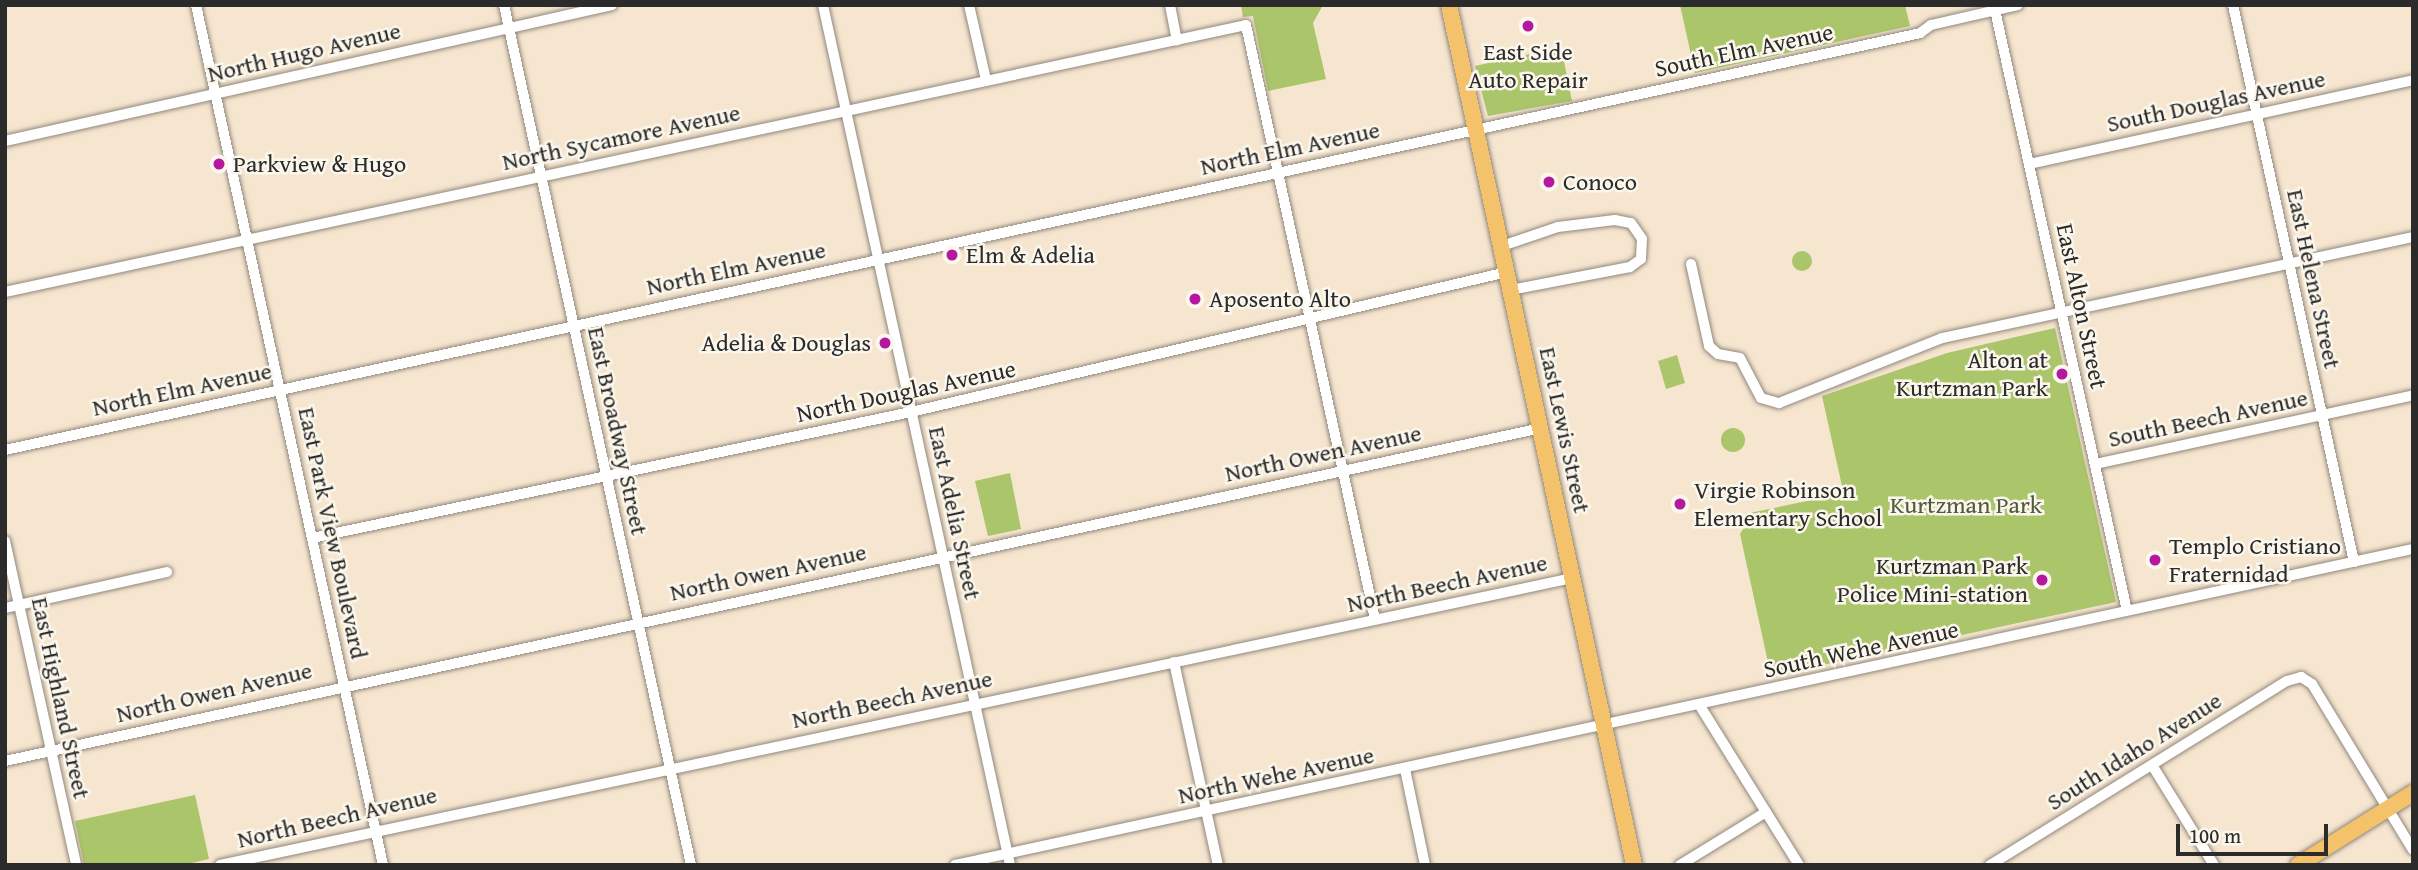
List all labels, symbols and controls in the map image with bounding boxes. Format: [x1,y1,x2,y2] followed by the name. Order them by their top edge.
[205,16,403,88] street label: North Hugo Avenue
[1652,17,1836,83] street label: South Elm Avenue
[1520,18,1536,34] marker: East Side Auto Repair
[1468,38,1588,94] place label: East Side Auto Repair
[2104,64,2328,138] street label: South Douglas Avenue
[499,98,743,176] street label: North Sycamore Avenue
[1198,115,1382,181] street label: North Elm Avenue
[233,150,406,178] place label: Parkview & Hugo
[211,156,227,172] marker: Parkview & Hugo
[1563,168,1637,196] place label: Conoco
[1541,174,1557,190] marker: Conoco
[2281,187,2347,371] street label: East Helena Street
[2050,221,2114,391] street label: East Alton Street
[644,235,828,301] street label: North Elm Avenue
[966,241,1095,269] place label: Elm & Adelia
[944,247,960,263] marker: Elm & Adelia
[1209,285,1351,313] place label: Aposento Alto
[1187,291,1203,307] marker: Aposento Alto
[582,324,654,538] street label: East Broadway Street
[701,329,871,357] place label: Adelia & Douglas
[877,335,893,351] marker: Adelia & Douglas
[1533,344,1597,516] street label: East Lewis Street
[1896,346,2048,402] place label: Alton at Kurtzman Park
[794,354,1018,428] street label: North Douglas Avenue
[90,356,274,422] street label: North Elm Avenue
[2054,366,2070,382] marker: Alton at Kurtzman Park
[2106,383,2310,453] street label: South Beech Avenue
[292,405,374,661] street label: East Park View Boulevard
[1222,418,1424,488] street label: North Owen Avenue
[923,424,987,602] street label: East Adelia Street
[1694,476,1882,532] place label: Virgie Robinson Elementary School
[1890,491,2042,519] park label: Kurtzman Park
[1672,496,1688,512] marker: Virgie Robinson Elementary School
[2169,532,2341,588] place label: Templo Cristiano Fraternidad
[667,537,869,607] street label: North Owen Avenue
[1344,548,1550,618] street label: North Beech Avenue
[1837,552,2028,608] place label: Kurtzman Park Police Mini-station
[2147,552,2163,568] marker: Templo Cristiano Fraternidad
[2034,572,2050,588] marker: Kurtzman Park Police Mini-station
[26,595,96,801] street label: East Highland Street
[1761,614,1961,684] street label: South Wehe Avenue
[113,655,315,729] street label: North Owen Avenue
[789,664,995,734] street label: North Beech Avenue
[2041,686,2227,816] street label: South Idaho Avenue
[1175,740,1377,810] street label: North Wehe Avenue
[234,780,440,854] street label: North Beech Avenue
[2180,810,2332,854] scale bar
[2189,820,2241,851] text: 100 m

